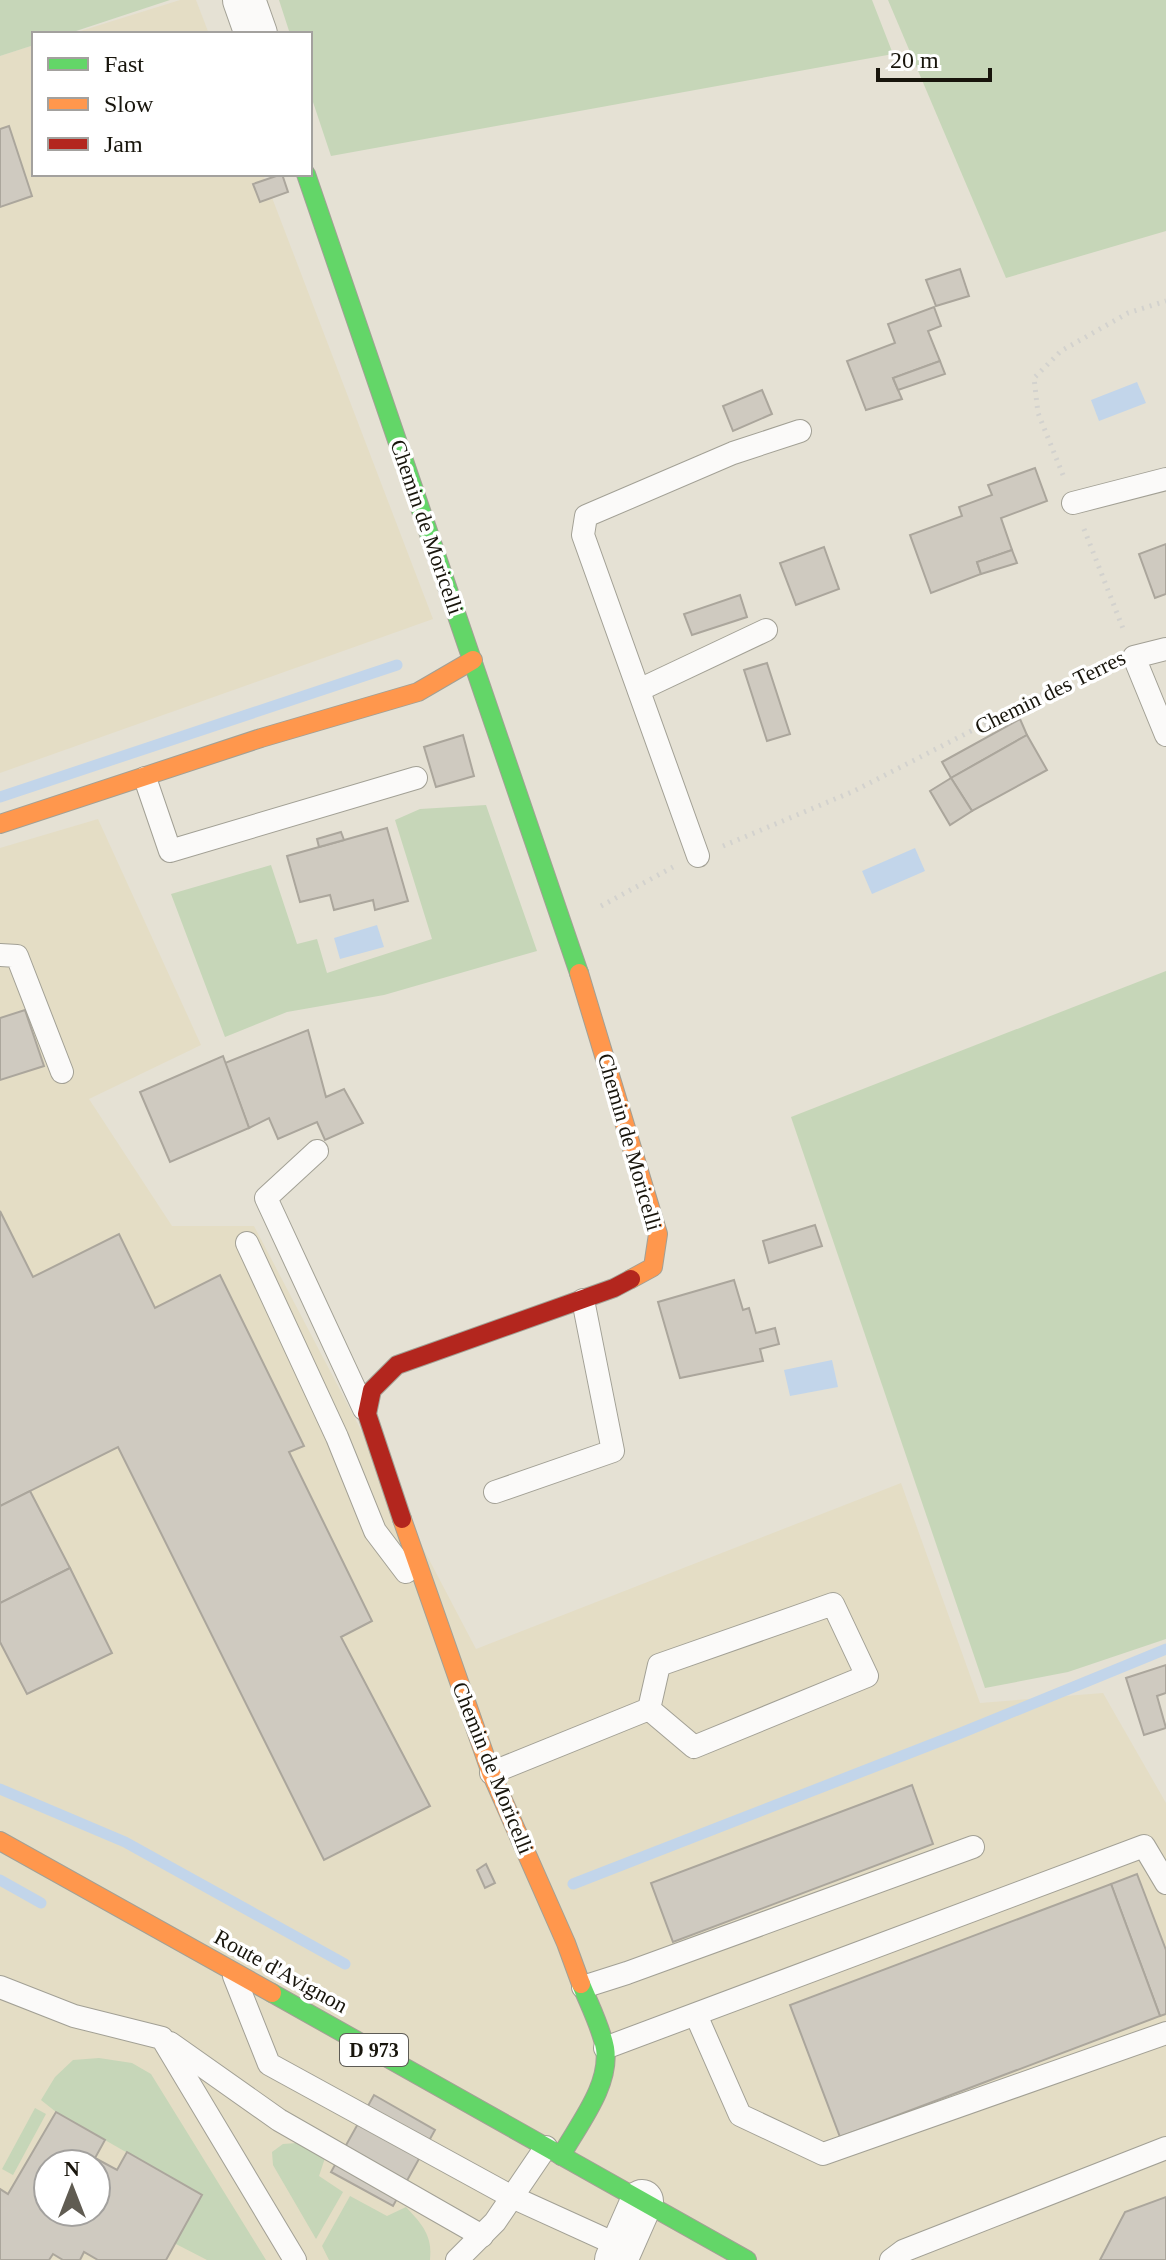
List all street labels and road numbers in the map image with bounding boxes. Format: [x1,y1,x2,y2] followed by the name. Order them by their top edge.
[385,436,469,618] street label: Chemin de Moricelli
[971,645,1129,739] street label: Chemin des Terres
[593,1050,667,1234] street label: Chemin de Moricelli
[447,1678,539,1858] street label: Chemin de Moricelli
[210,1924,352,2018] street label: Route d'Avignon
[340,2034,408,2066] road number: D 973

